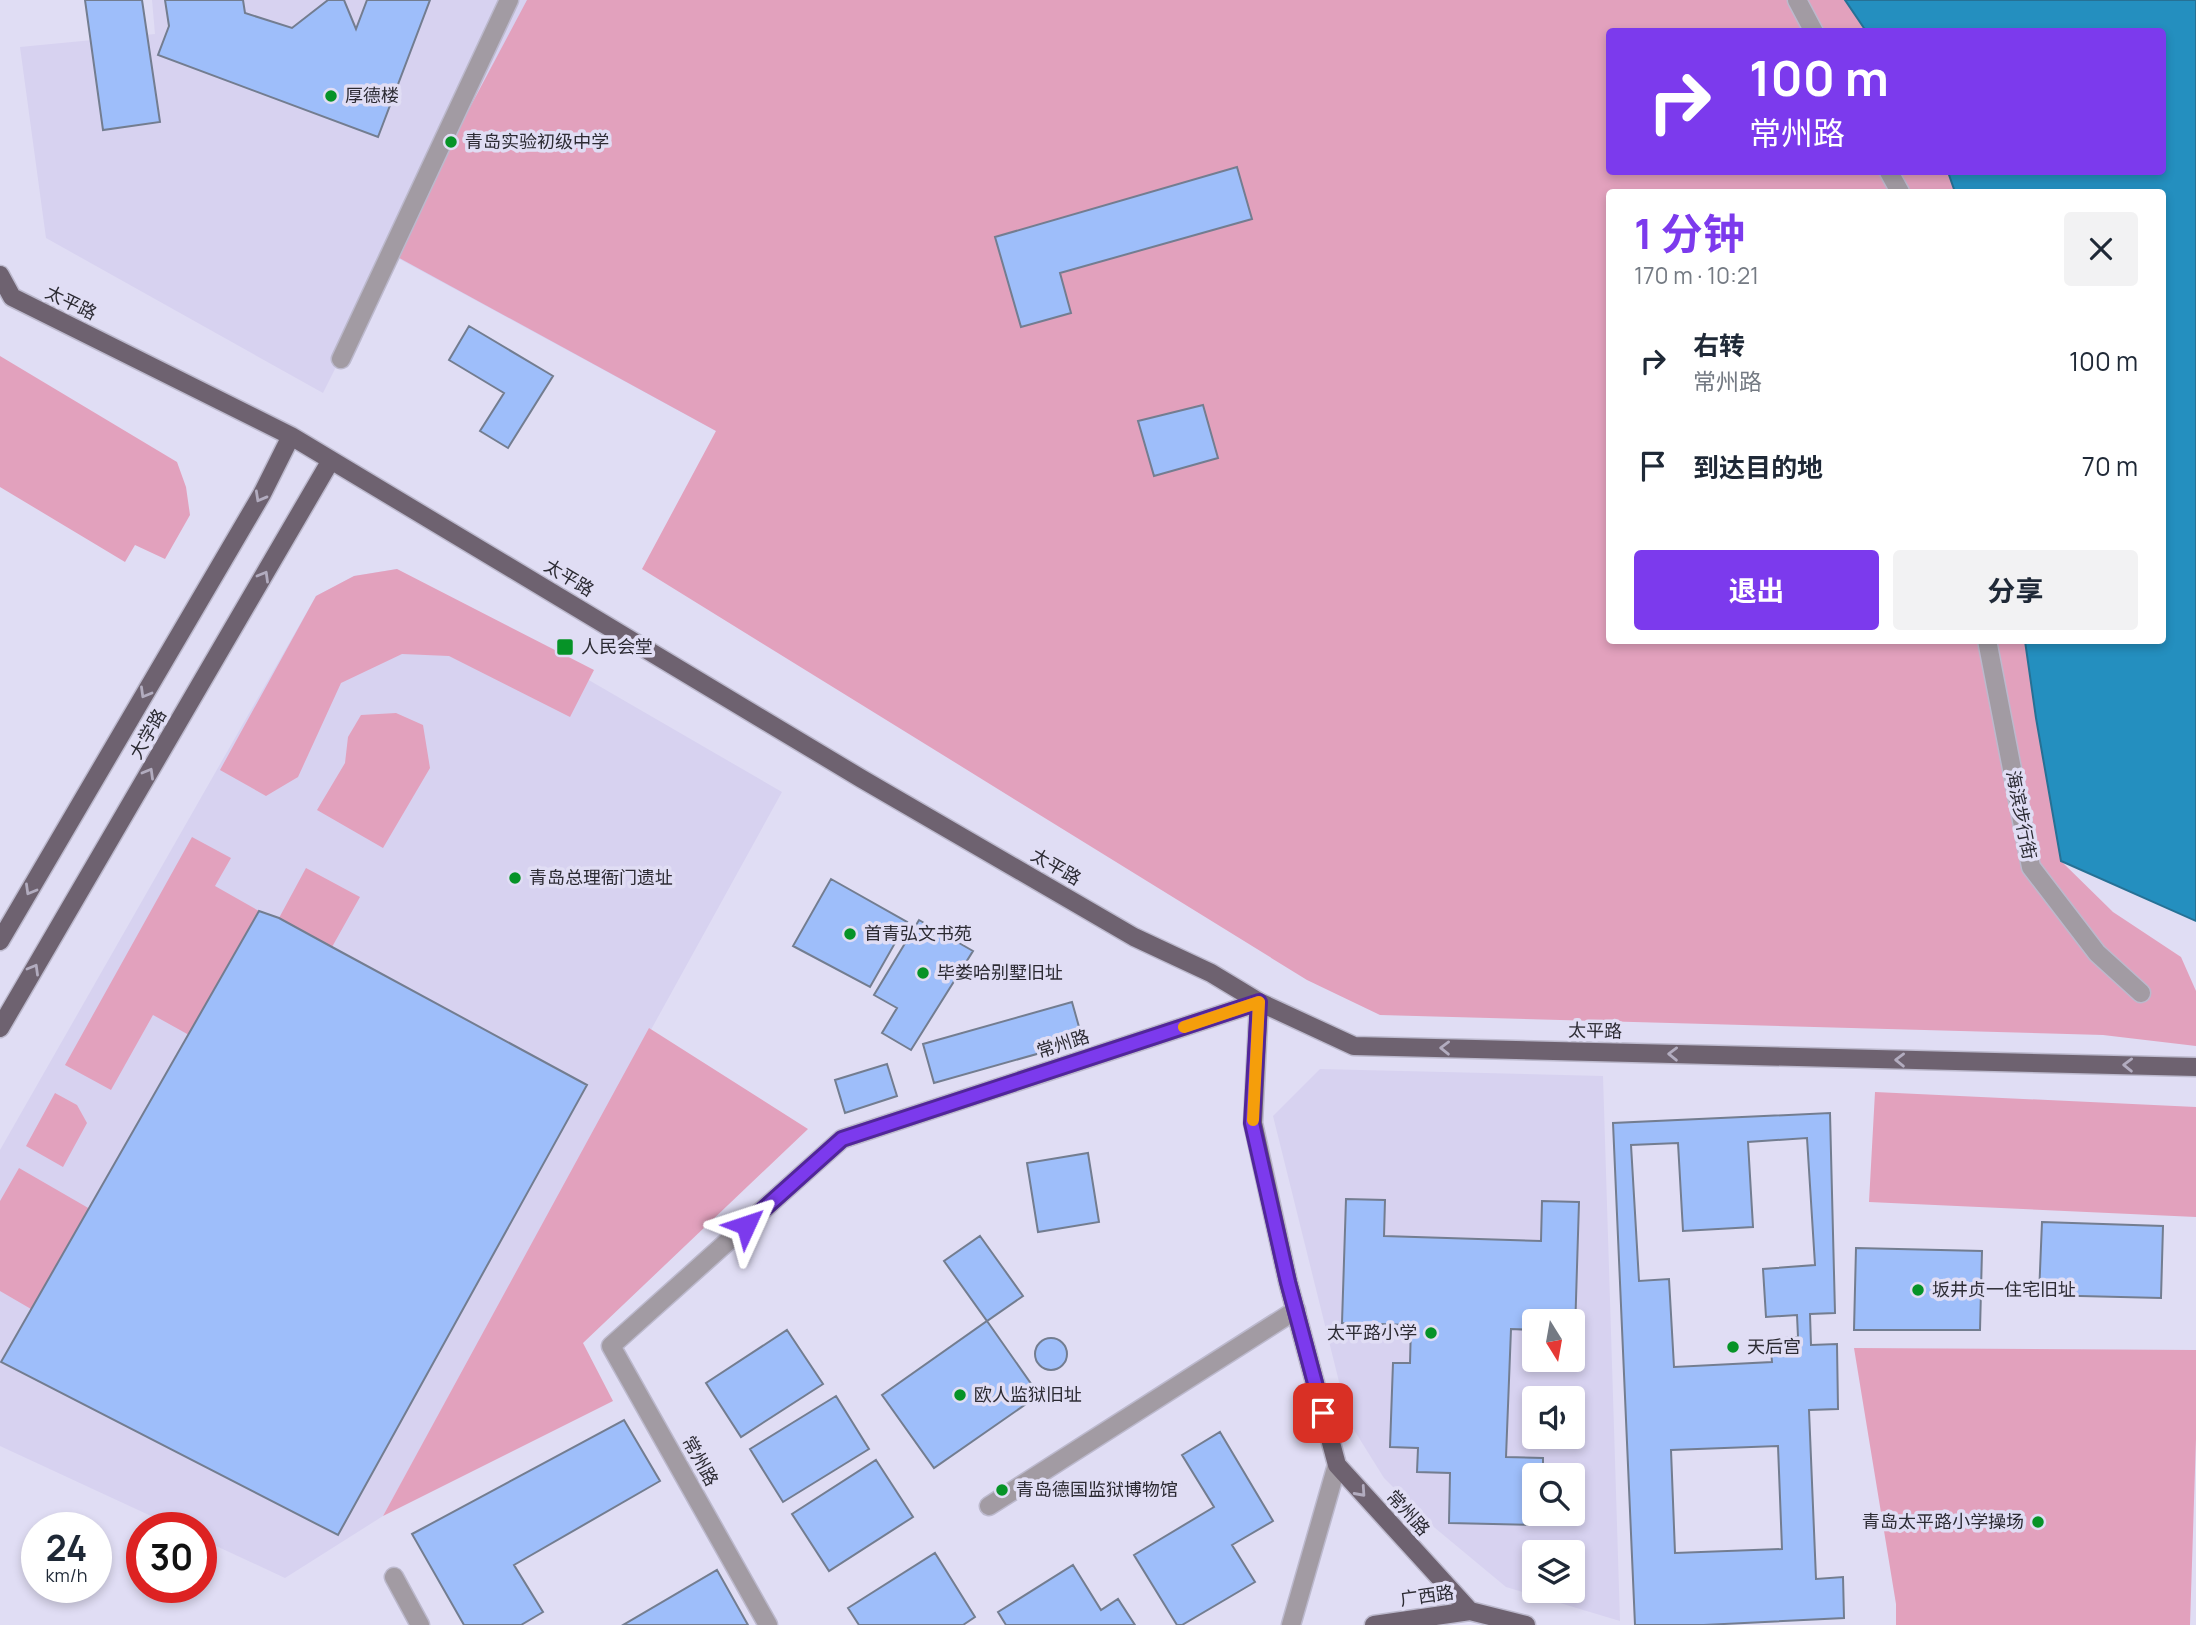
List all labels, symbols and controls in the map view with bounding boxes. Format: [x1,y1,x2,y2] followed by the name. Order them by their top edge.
[1749,44,1889,111] text: 100 m
[1634,56,1725,147] icon: right
[345,83,399,107] place label: 厚德楼
[323,88,339,104] marker: 厚德楼
[1749,111,1845,155] text: 常州路
[465,129,609,153] place label: 青岛实验初级中学
[443,134,459,150] marker: 青岛实验初级中学
[1634,204,1745,262] text: 1 分钟
[2064,212,2138,286] button: close
[1634,259,1759,291] text: 170 m · 10:21
[42,279,101,325] street label: 太平路
[1693,327,1745,363] text: 右转
[1634,342,1672,380] icon: right
[2069,343,2138,379] text: 100 m
[1693,365,1762,397] text: 常州路
[1634,447,1672,485] icon: arrive
[2082,448,2138,484] text: 70 m
[1693,449,1823,485] text: 到达目的地
[255,489,268,502] one-way arrow
[1634,550,1879,630] button: 退出
[1893,550,2138,630] button: 分享
[540,553,599,601] street label: 太平路
[256,571,269,584] one-way arrow
[581,634,653,658] place label: 人民会堂
[555,637,575,657] marker: 人民会堂
[140,686,153,699] one-way arrow
[123,704,171,763] street label: 大学路
[141,767,154,780] one-way arrow
[2002,768,2042,861] street label: 海滨步行街
[1027,842,1086,890] street label: 太平路
[529,865,673,889] place label: 青岛总理衙门遗址
[507,870,523,886] marker: 青岛总理衙门遗址
[25,882,38,895] one-way arrow
[864,921,972,945] place label: 首青弘文书苑
[842,926,858,942] marker: 首青弘文书苑
[937,960,1063,984] place label: 毕娄哈别墅旧址
[26,964,39,977] one-way arrow
[915,965,931,981] marker: 毕娄哈别墅旧址
[1568,1018,1622,1042] street label: 太平路
[1033,1023,1092,1063] street label: 常州路
[1440,1040,1450,1056] one-way arrow
[1667,1046,1678,1061] one-way arrow
[1895,1052,1906,1067] one-way arrow
[2122,1058,2133,1073] one-way arrow
[709,1188,783,1262] position arrow
[1932,1277,2076,1301] place label: 坂井贞一住宅旧址
[1910,1282,1926,1298] marker: 坂井贞一住宅旧址
[1522,1309,1586,1372] north arrow
[1522,1309,1585,1603] map controls
[1327,1320,1417,1344] place label: 太平路小学
[1423,1325,1439,1341] marker: 太平路小学
[1747,1334,1801,1358] place label: 天后宫
[1725,1339,1741,1355] marker: 天后宫
[974,1382,1082,1406] place label: 欧人监狱旧址
[1293,1383,1353,1443] pin
[1522,1386,1585,1449] button: sound
[952,1387,968,1403] marker: 欧人监狱旧址
[1304,1394,1342,1432] icon: arrive
[677,1431,724,1490] street label: 常州路
[1522,1463,1585,1526] button: search
[1016,1477,1178,1501] place label: 青岛德国监狱博物馆
[994,1482,1010,1498] marker: 青岛德国监狱博物馆
[1353,1483,1365,1496] one-way arrow
[1382,1484,1436,1540] street label: 常州路
[1862,1509,2024,1533] place label: 青岛太平路小学操场
[126,1512,217,1603] speed limit sign: 30
[2030,1514,2046,1530] marker: 青岛太平路小学操场
[46,1524,87,1572] text: 24
[1522,1540,1585,1603] button: layers
[46,1563,87,1587] text: km/h
[1398,1579,1455,1611] street label: 广西路

